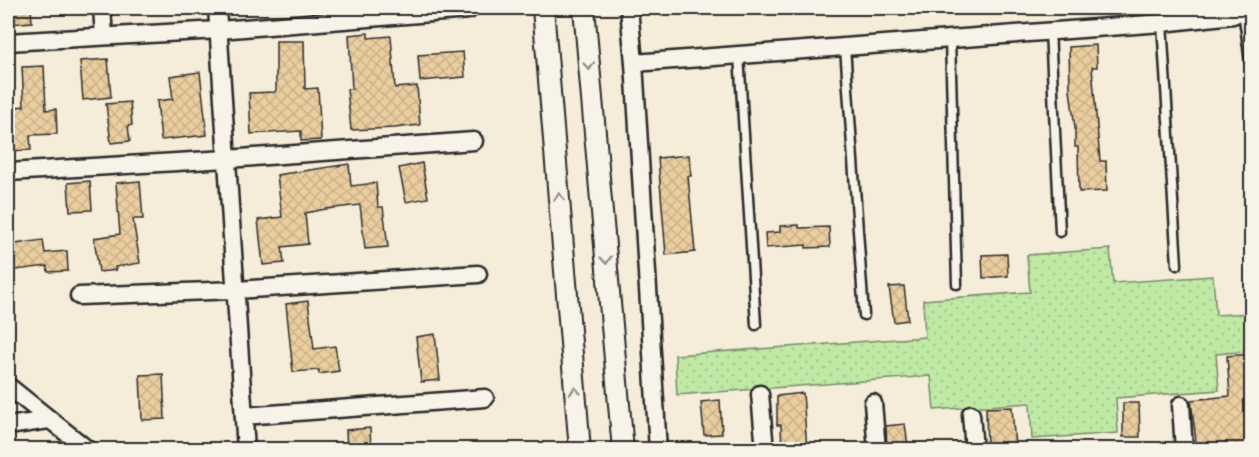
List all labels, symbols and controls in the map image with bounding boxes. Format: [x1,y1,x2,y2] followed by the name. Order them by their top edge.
[583,61,596,70] one-way arrow
[553,192,566,201] one-way arrow
[600,256,613,265] one-way arrow
[569,387,582,396] one-way arrow

